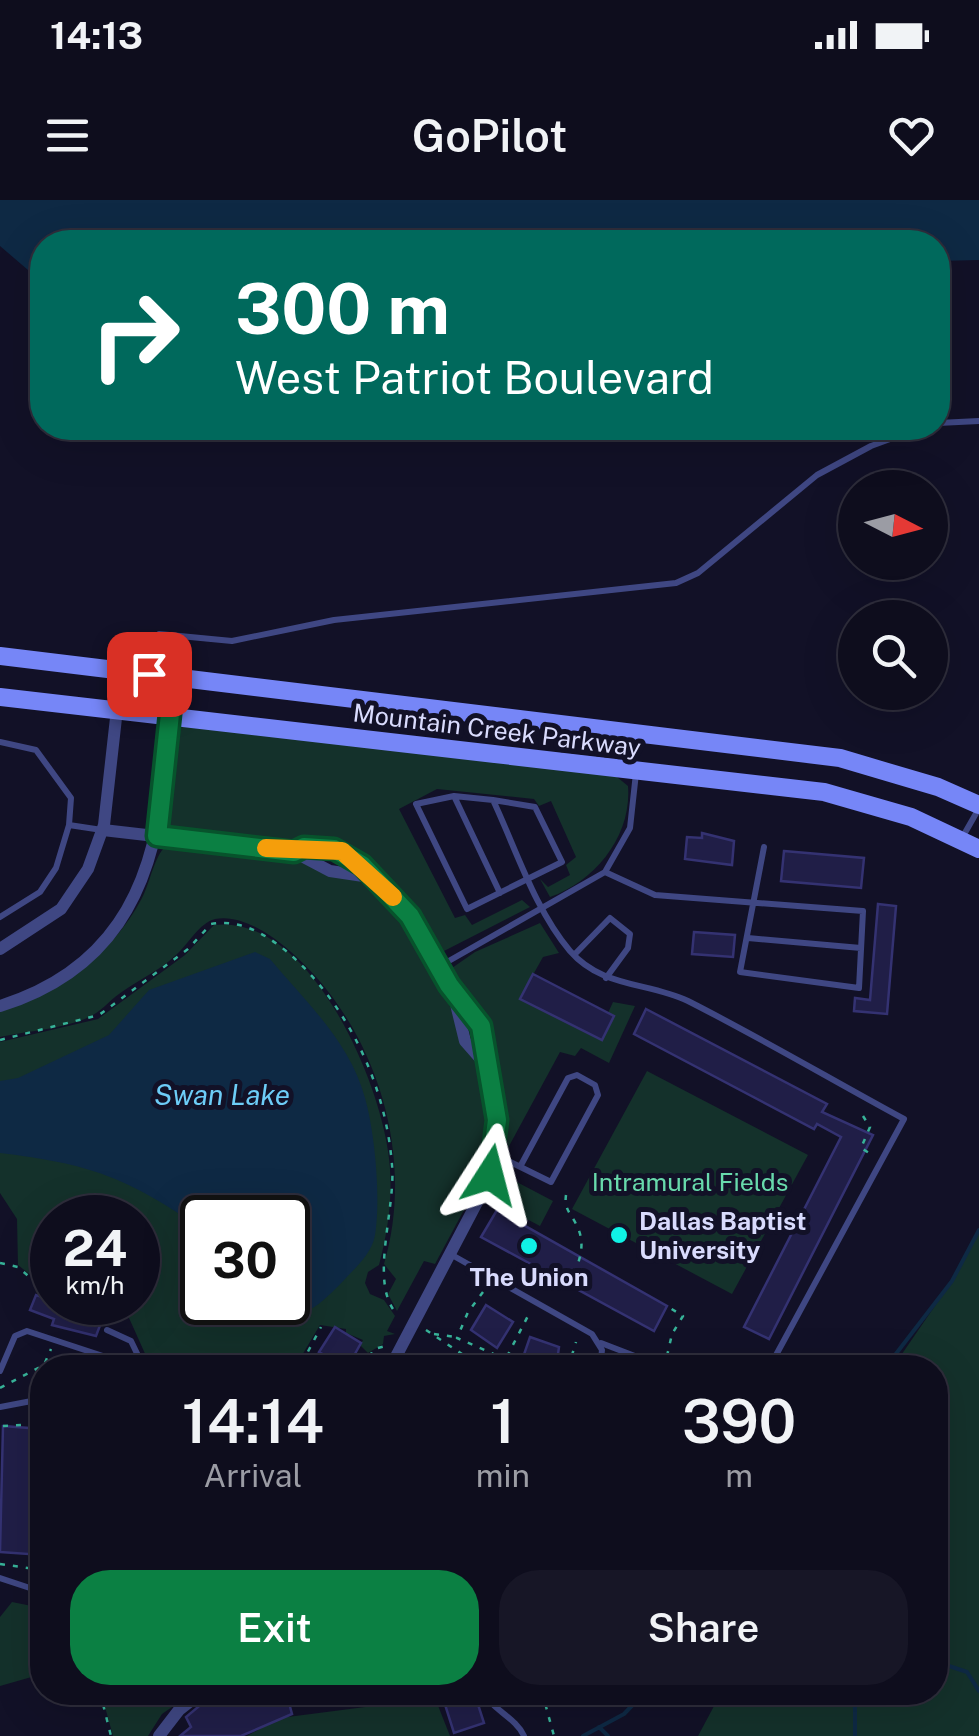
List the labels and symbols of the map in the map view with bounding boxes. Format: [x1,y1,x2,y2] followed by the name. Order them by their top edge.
[838,470,948,580] north arrow
[107,632,192,717] pin
[351,697,643,763] street label: Mountain Creek Parkway
[154,1078,290,1111] water label: Swan Lake
[438,1123,542,1227] position arrow
[592,1167,788,1197] park label: Intramural Fields
[180,1195,310,1325] speed limit sign: 30
[639,1206,806,1265] place label: Dallas Baptist University
[608,1224,630,1246] marker: Dallas Baptist University
[518,1235,540,1257] marker: The Union
[470,1262,589,1292] place label: The Union

